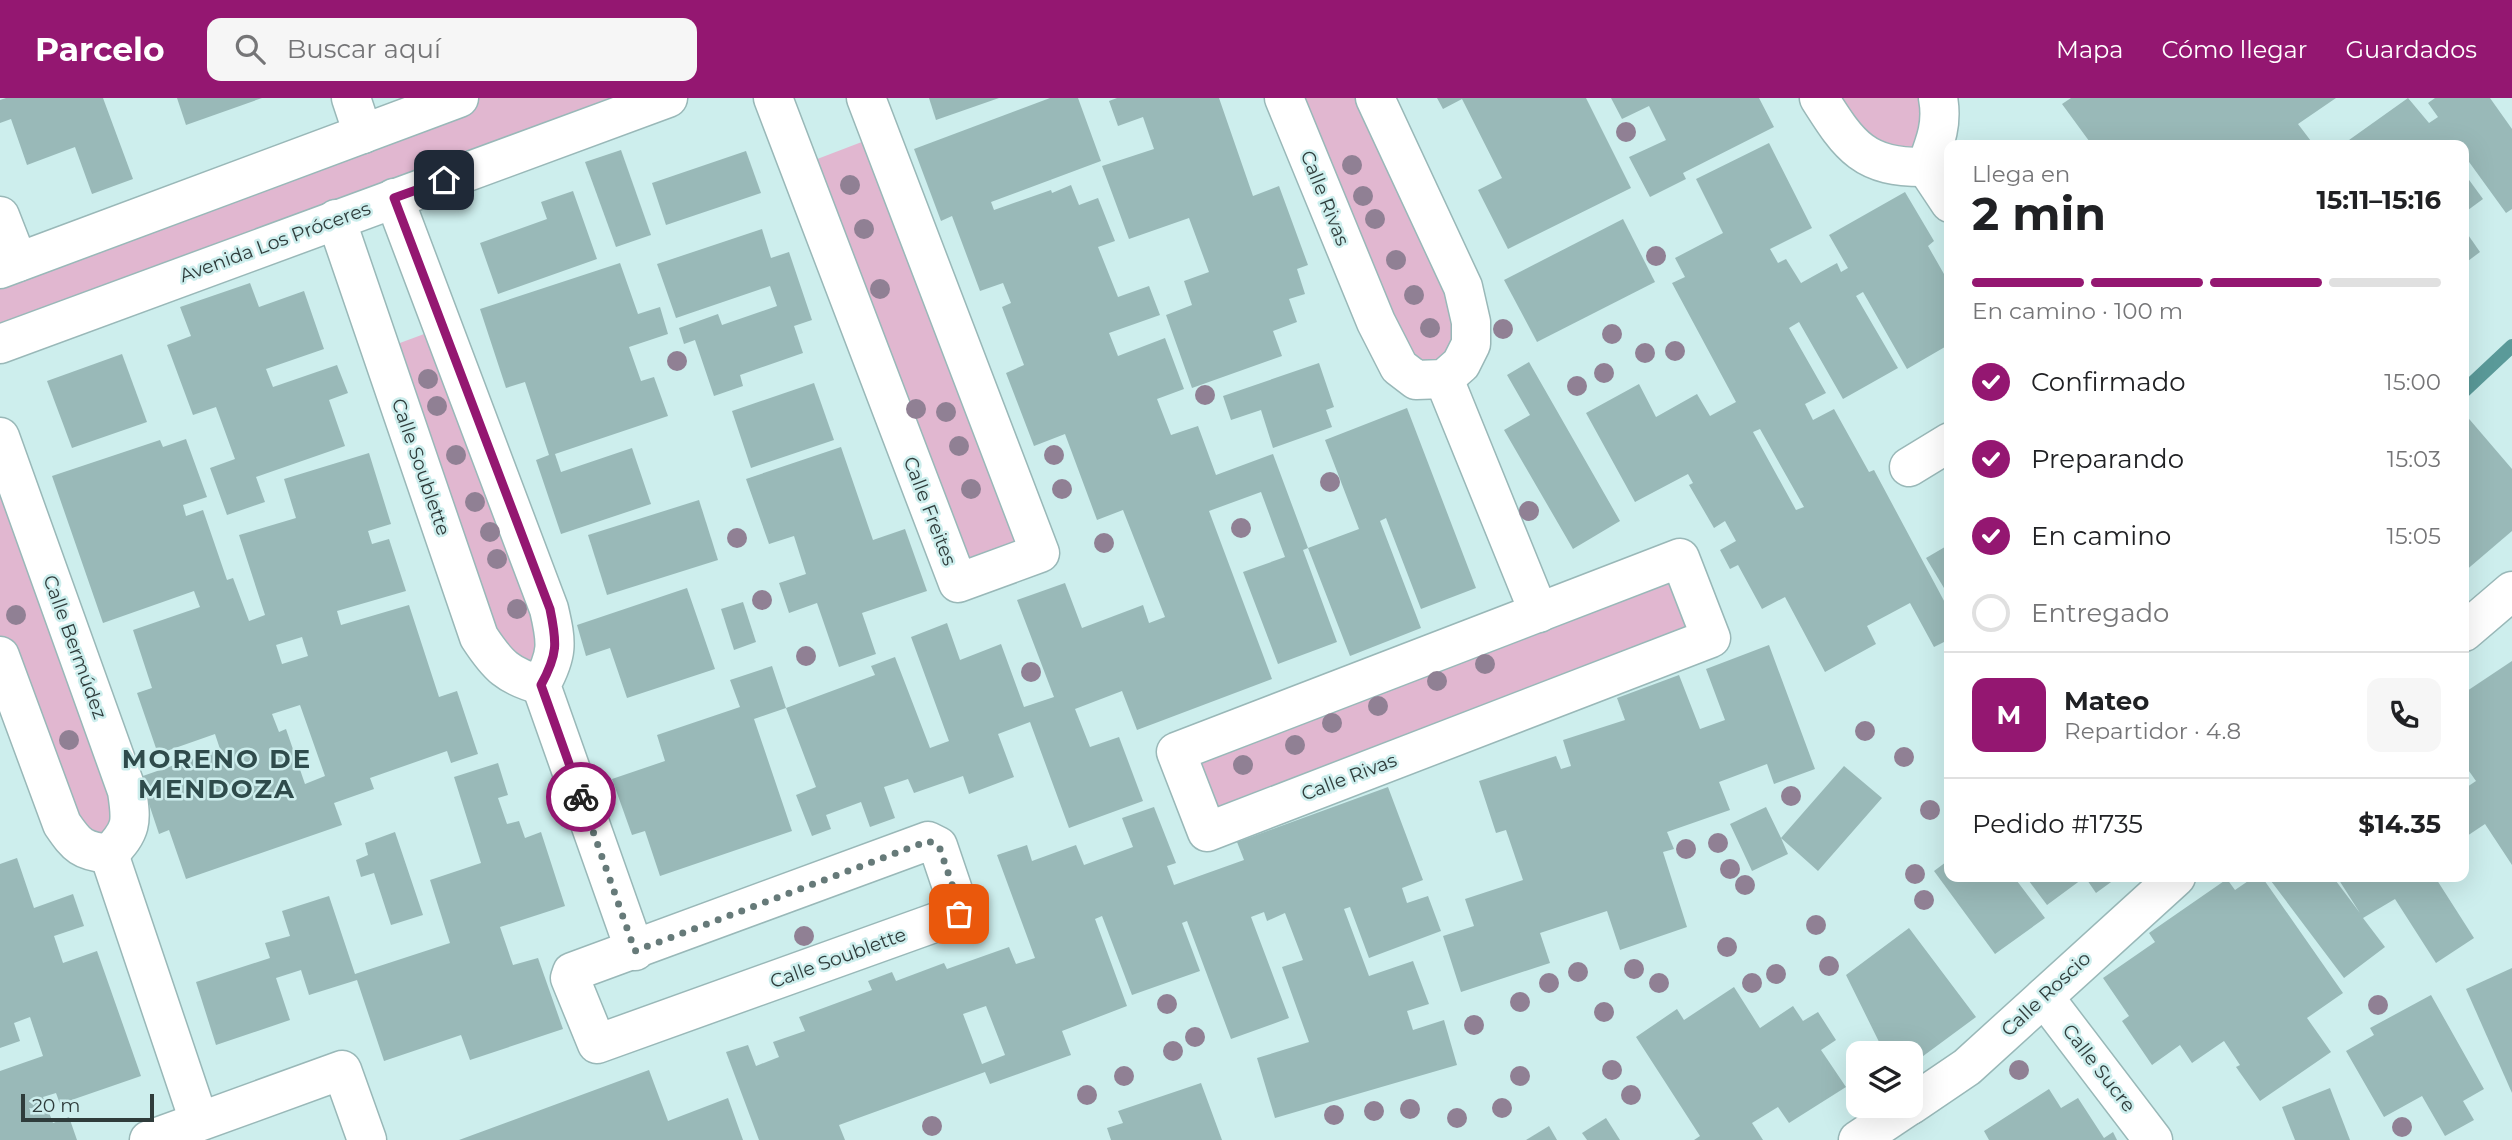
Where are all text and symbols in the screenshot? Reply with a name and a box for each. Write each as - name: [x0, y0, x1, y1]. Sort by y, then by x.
- search box: [207, 18, 697, 81]
- text: Parcelo: [35, 29, 165, 69]
- icon: search: [231, 30, 269, 68]
- text: Buscar aquí: [287, 33, 441, 65]
- text: Mapa: [2056, 35, 2123, 64]
- text: Cómo llegar: [2161, 35, 2307, 64]
- text: Guardados: [2345, 35, 2477, 64]
- street label: Calle Rivas: [1296, 147, 1354, 249]
- pin: [414, 150, 474, 210]
- text: Llega en: [1972, 160, 2070, 188]
- icon: home: [425, 161, 463, 199]
- text: 15:11–15:16: [2316, 184, 2441, 216]
- text: 2 min: [1972, 185, 2106, 242]
- street label: Avenida Los Próceres: [176, 197, 374, 287]
- text: En camino · 100 m: [1972, 297, 2183, 325]
- icon: check: [1972, 363, 2010, 401]
- text: Confirmado: [2031, 366, 2186, 398]
- text: 15:00: [2384, 368, 2441, 396]
- street label: Calle Soublette: [387, 395, 455, 539]
- icon: check: [1972, 440, 2010, 478]
- text: Preparando: [2031, 443, 2184, 475]
- text: 15:03: [2387, 445, 2441, 473]
- street label: Calle Freites: [899, 453, 961, 569]
- icon: check: [1972, 517, 2010, 555]
- text: En camino: [2031, 520, 2171, 552]
- text: 15:05: [2387, 522, 2441, 550]
- street label: Calle Bermúdez: [38, 572, 112, 722]
- text: Entregado: [2031, 597, 2169, 629]
- button: phone: [2367, 678, 2441, 752]
- text: Mateo: [2064, 685, 2149, 717]
- text: M: [1997, 699, 2021, 731]
- text: Repartidor · 4.8: [2064, 717, 2241, 745]
- district label: MORENO DE MENDOZA: [122, 743, 312, 805]
- street label: Calle Rivas: [1298, 748, 1400, 806]
- courier: [546, 762, 616, 832]
- icon: bike: [562, 778, 600, 816]
- text: Pedido #1735: [1972, 808, 2143, 840]
- text: $14.35: [2358, 808, 2441, 840]
- pin: [929, 884, 989, 944]
- icon: bag: [940, 895, 978, 933]
- street label: Calle Soublette: [767, 923, 909, 993]
- street label: Calle Roscio: [1997, 947, 2095, 1041]
- street label: Calle Sucre: [2058, 1019, 2140, 1117]
- map controls: [1846, 1041, 1923, 1118]
- button: layers: [1846, 1041, 1923, 1118]
- scale bar: [21, 1091, 154, 1123]
- text: 20 m: [32, 1094, 80, 1117]

